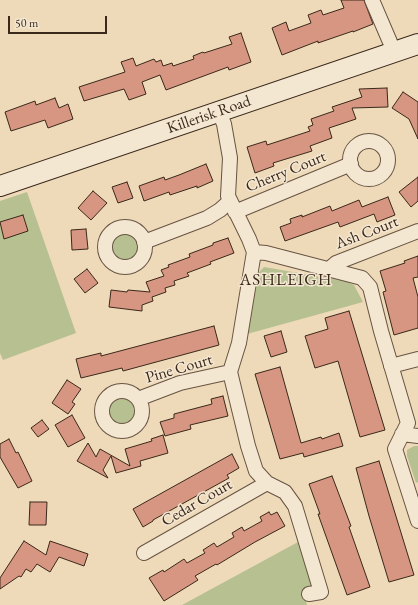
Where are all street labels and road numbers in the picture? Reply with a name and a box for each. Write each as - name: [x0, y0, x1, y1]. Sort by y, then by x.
- street label: Killerisk Road: [165, 92, 253, 138]
- street label: Cherry Court: [243, 147, 329, 197]
- street label: Ash Court: [333, 212, 401, 254]
- street label: Pine Court: [143, 350, 215, 388]
- street label: Cedar Court: [158, 475, 236, 531]

